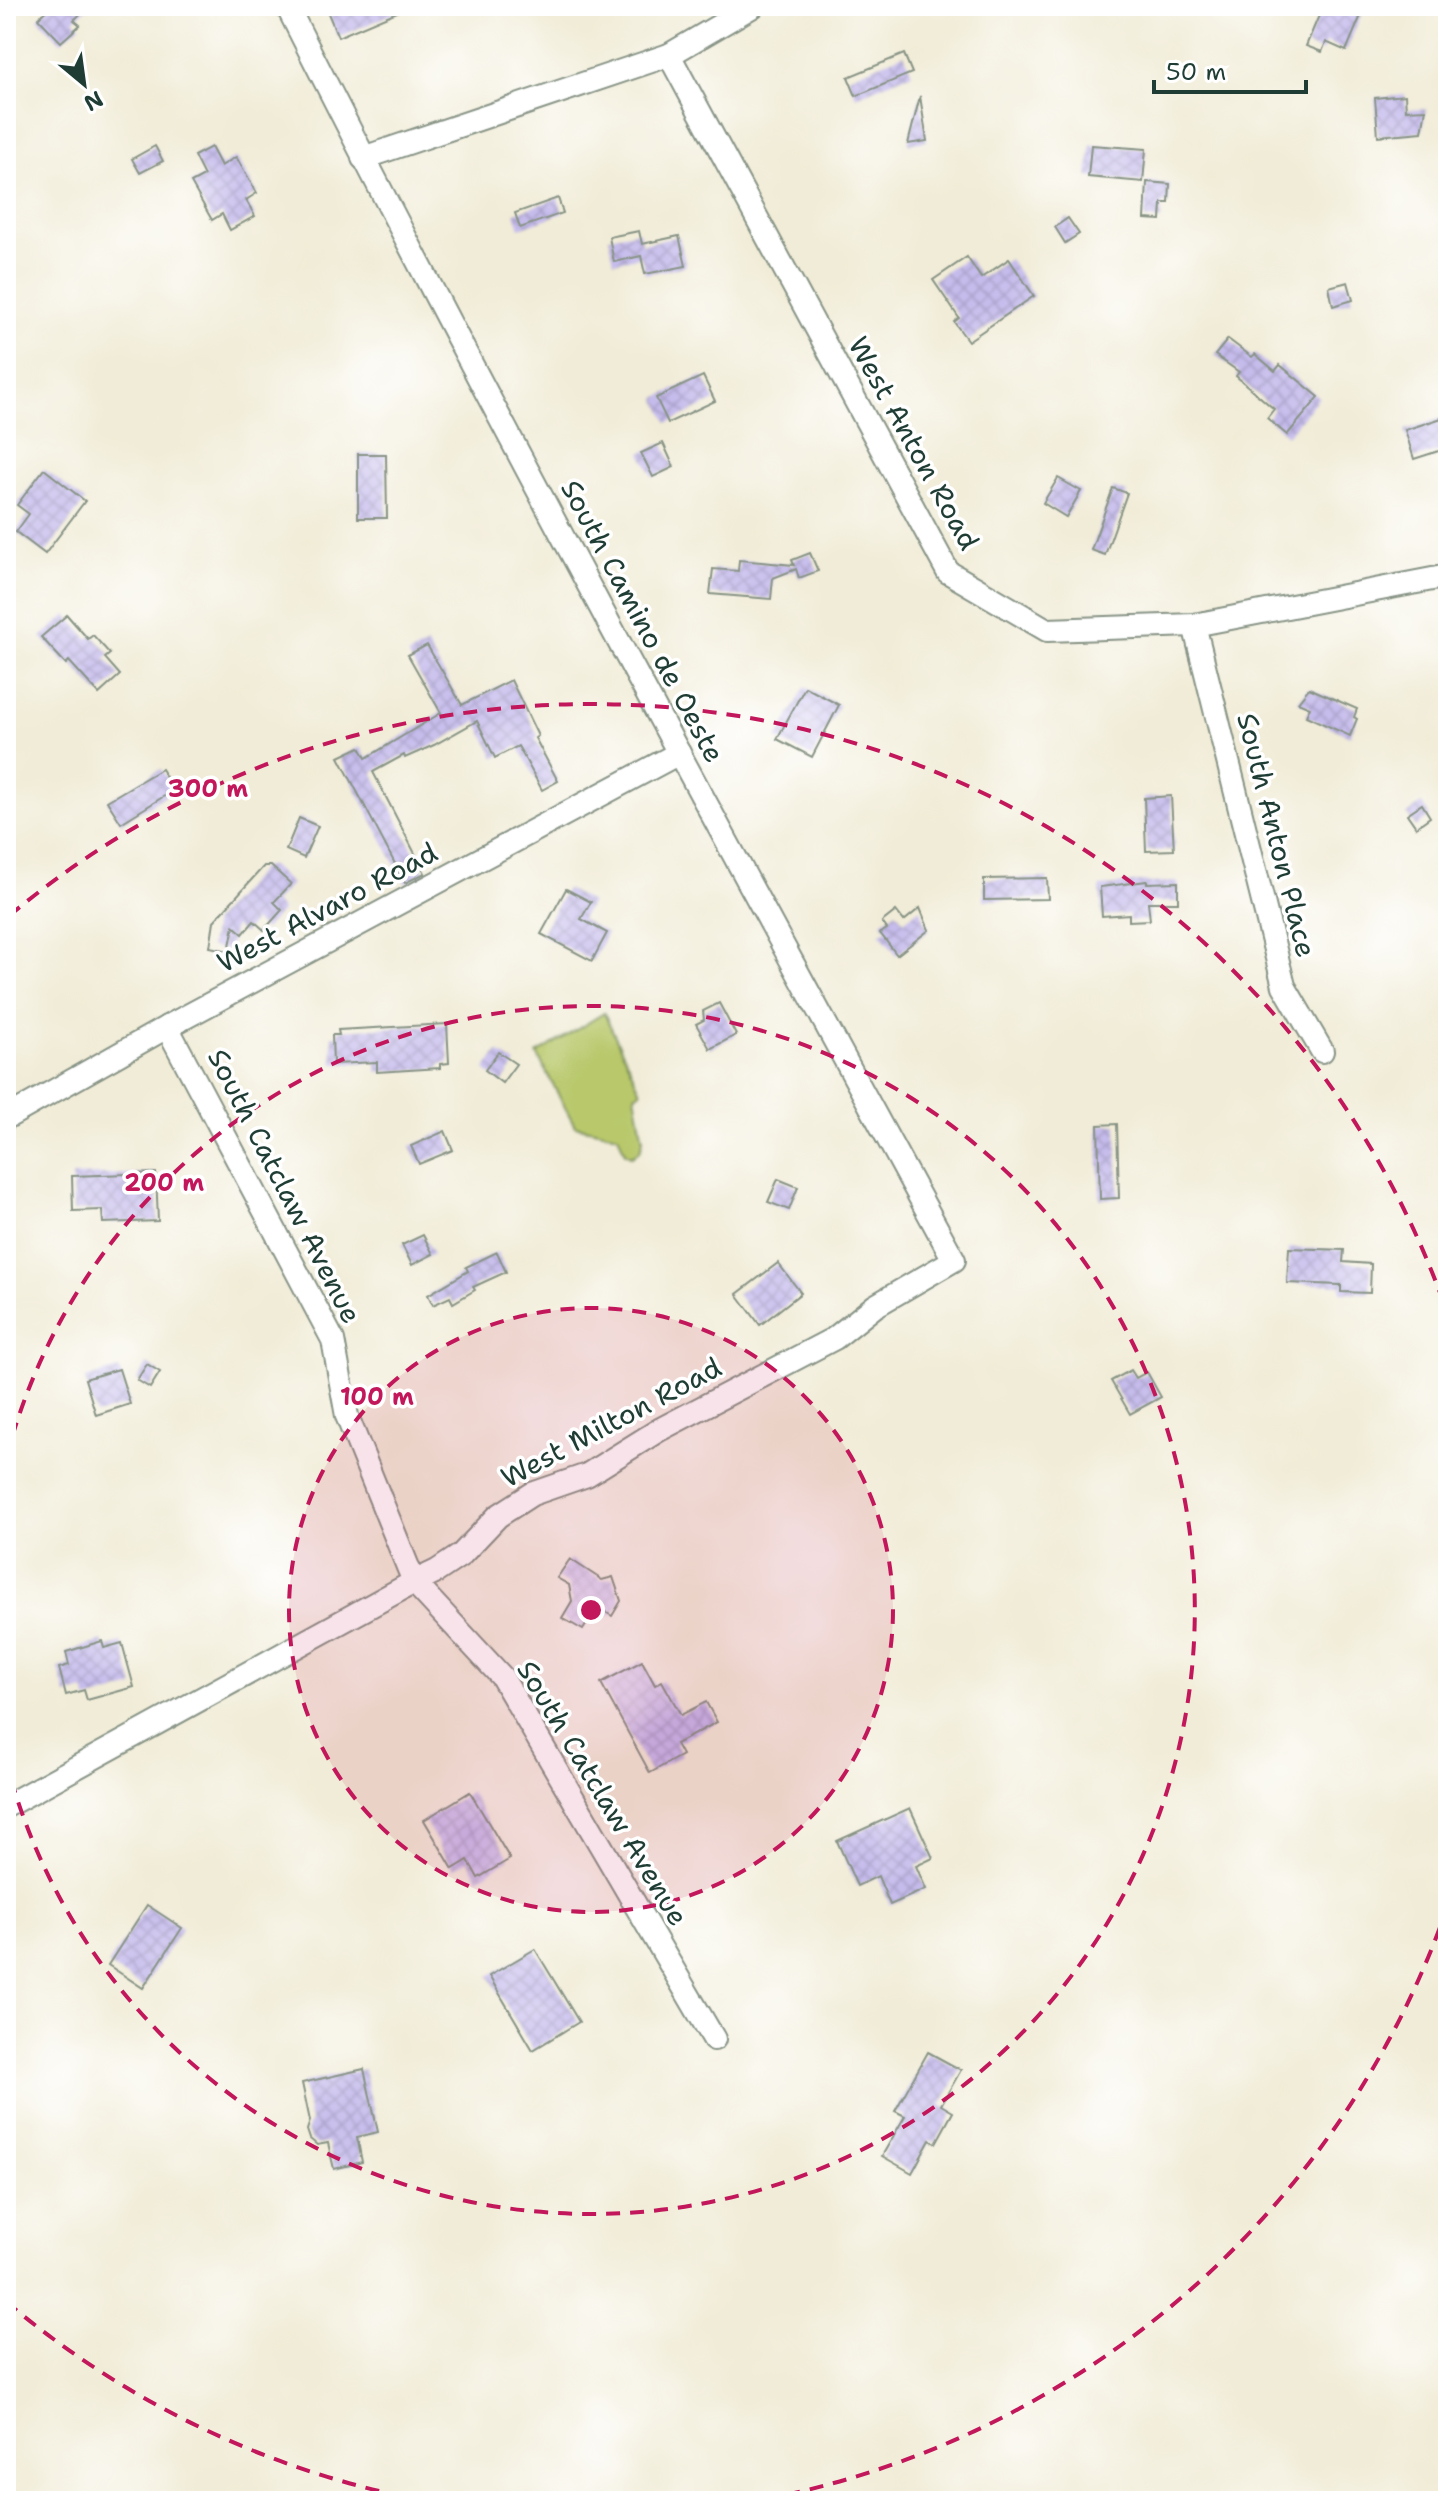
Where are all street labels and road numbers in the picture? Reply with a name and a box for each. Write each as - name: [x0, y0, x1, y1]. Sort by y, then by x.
- street label: West Anton Road: [840, 329, 988, 557]
- street label: South Camino de Oeste: [552, 473, 734, 769]
- street label: South Anton Place: [1228, 709, 1326, 961]
- street label: West Alvaro Road: [210, 833, 444, 981]
- street label: South Catclaw Avenue: [199, 1042, 371, 1330]
- street label: West Milton Road: [494, 1348, 728, 1496]
- street label: South Catclaw Avenue: [509, 1653, 697, 1933]

